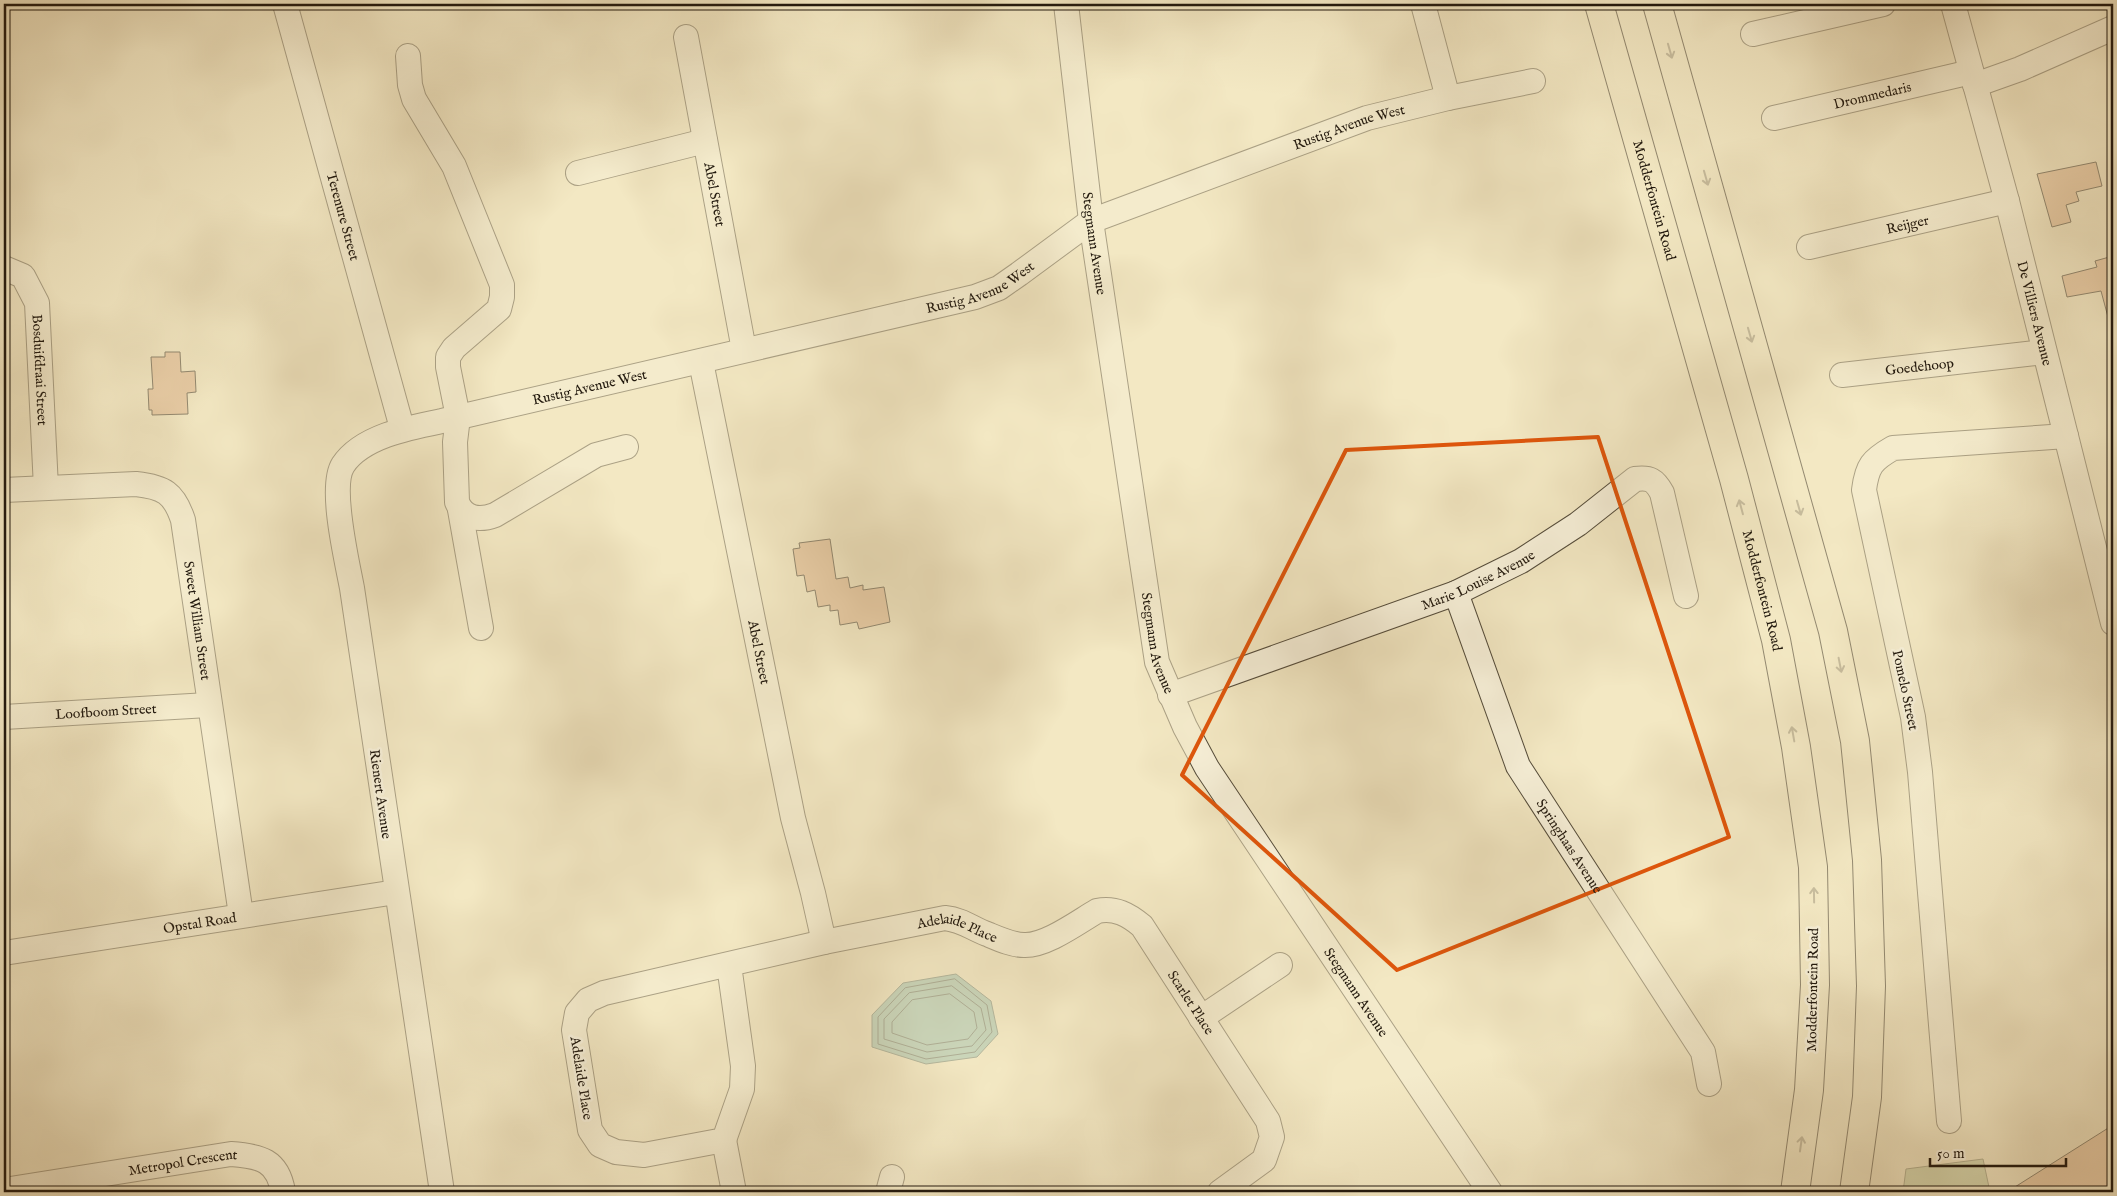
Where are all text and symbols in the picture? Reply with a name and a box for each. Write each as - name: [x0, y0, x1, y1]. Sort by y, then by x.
- one-way arrow: [1665, 42, 1675, 58]
- street label: Drommedaris: [1832, 78, 1913, 114]
- street label: Rustig Avenue West: [1291, 101, 1407, 155]
- street label: Modderfontein Road: [1628, 138, 1680, 263]
- street label: Abel Street: [699, 160, 729, 228]
- street label: Terenure Street: [322, 170, 363, 263]
- one-way arrow: [1701, 170, 1711, 186]
- street label: Stegmann Avenue: [1078, 191, 1110, 297]
- street label: Reijger: [1885, 211, 1931, 239]
- street label: Rustig Avenue West: [924, 258, 1038, 318]
- street label: De Villiers Avenue: [2012, 259, 2056, 368]
- street label: Bosduifdraai Street: [28, 314, 51, 426]
- one-way arrow: [1745, 326, 1755, 342]
- street label: Goedehoop: [1884, 354, 1955, 380]
- street label: Rustig Avenue West: [531, 366, 649, 410]
- one-way arrow: [1736, 500, 1745, 516]
- one-way arrow: [1794, 500, 1804, 516]
- street label: Modderfontein Road: [1738, 528, 1786, 653]
- street label: Marie Louise Avenue: [1419, 546, 1539, 615]
- street label: Sweet William Street: [179, 560, 214, 682]
- street label: Stegmann Avenue: [1137, 591, 1178, 697]
- street label: Abel Street: [743, 618, 774, 686]
- street label: Pomelo Street: [1888, 648, 1922, 732]
- one-way arrow: [1836, 657, 1845, 673]
- street label: Loofboom Street: [55, 700, 157, 724]
- one-way arrow: [1788, 726, 1798, 742]
- street label: Rienert Avenue: [365, 748, 395, 841]
- street label: Springhaas Avenue: [1532, 796, 1606, 898]
- one-way arrow: [1809, 887, 1819, 903]
- street label: Opstal Road: [162, 909, 238, 938]
- street label: Adelaide Place: [914, 910, 1000, 948]
- street label: Modderfontein Road: [1803, 927, 1823, 1052]
- street label: Stegmann Avenue: [1319, 944, 1392, 1041]
- street label: Scarlet Place: [1163, 967, 1218, 1039]
- street label: Adelaide Place: [565, 1034, 597, 1122]
- one-way arrow: [1796, 1136, 1806, 1152]
- scale bar: [1930, 1136, 2066, 1168]
- text: 50 m: [1937, 1144, 1965, 1163]
- street label: Metropol Crescent: [127, 1146, 238, 1180]

